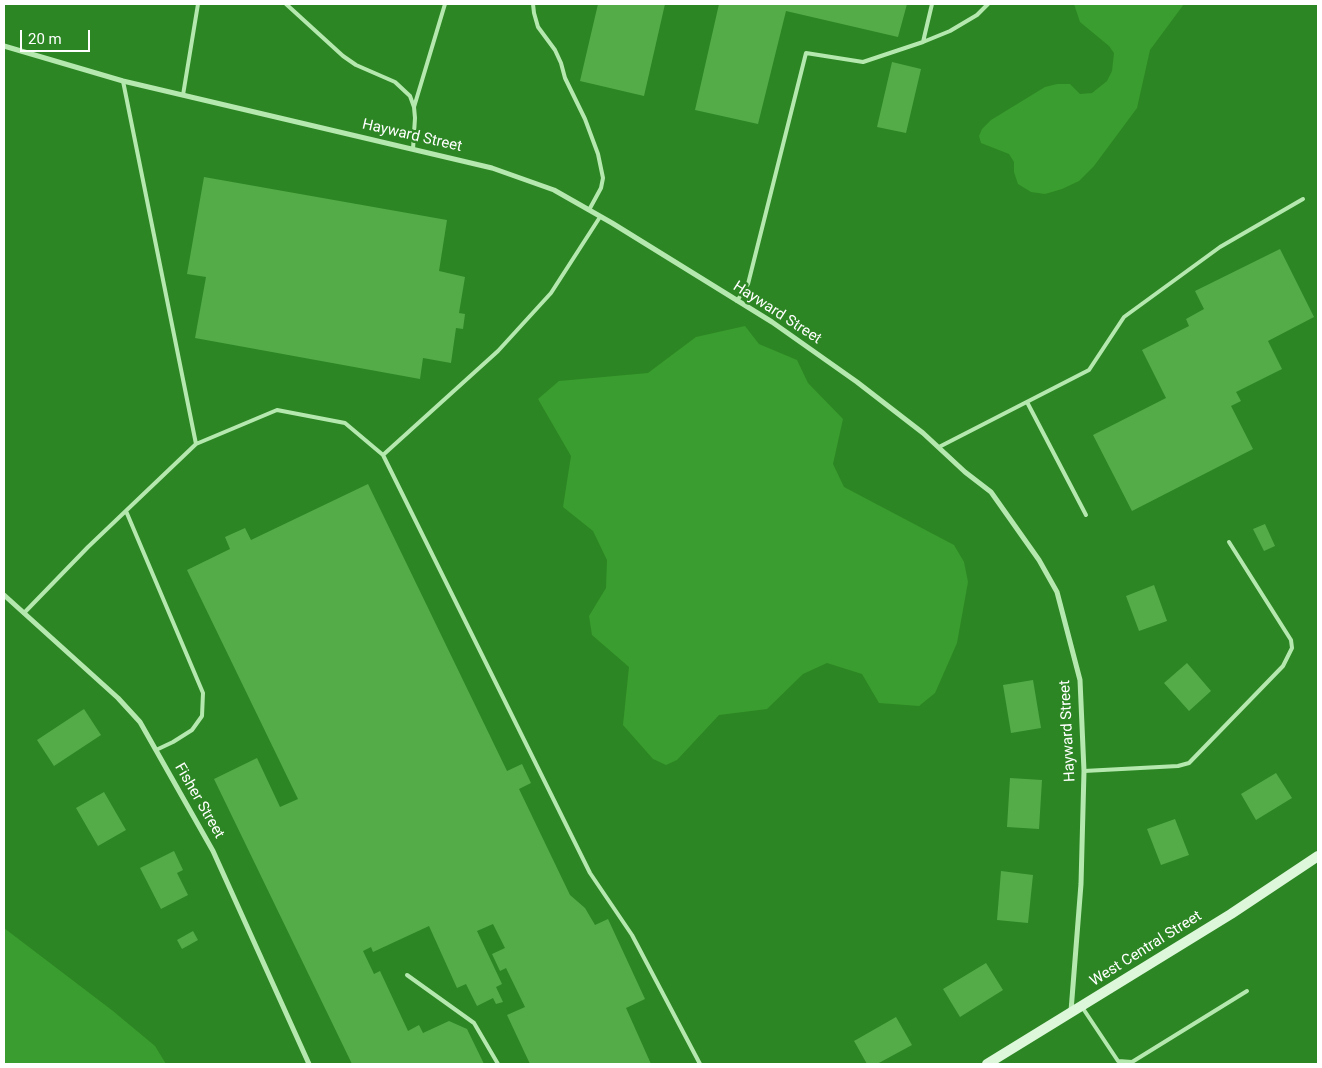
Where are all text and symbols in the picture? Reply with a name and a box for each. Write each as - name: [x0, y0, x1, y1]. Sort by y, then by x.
- scale bar: [22, 20, 92, 52]
- text: 20 m: [28, 30, 62, 48]
- street label: Hayward Street: [360, 116, 464, 156]
- street label: Hayward Street: [729, 278, 825, 348]
- street label: Hayward Street: [1056, 680, 1080, 782]
- street label: Fisher Street: [170, 760, 228, 842]
- street label: West Central Street: [1087, 907, 1205, 991]

